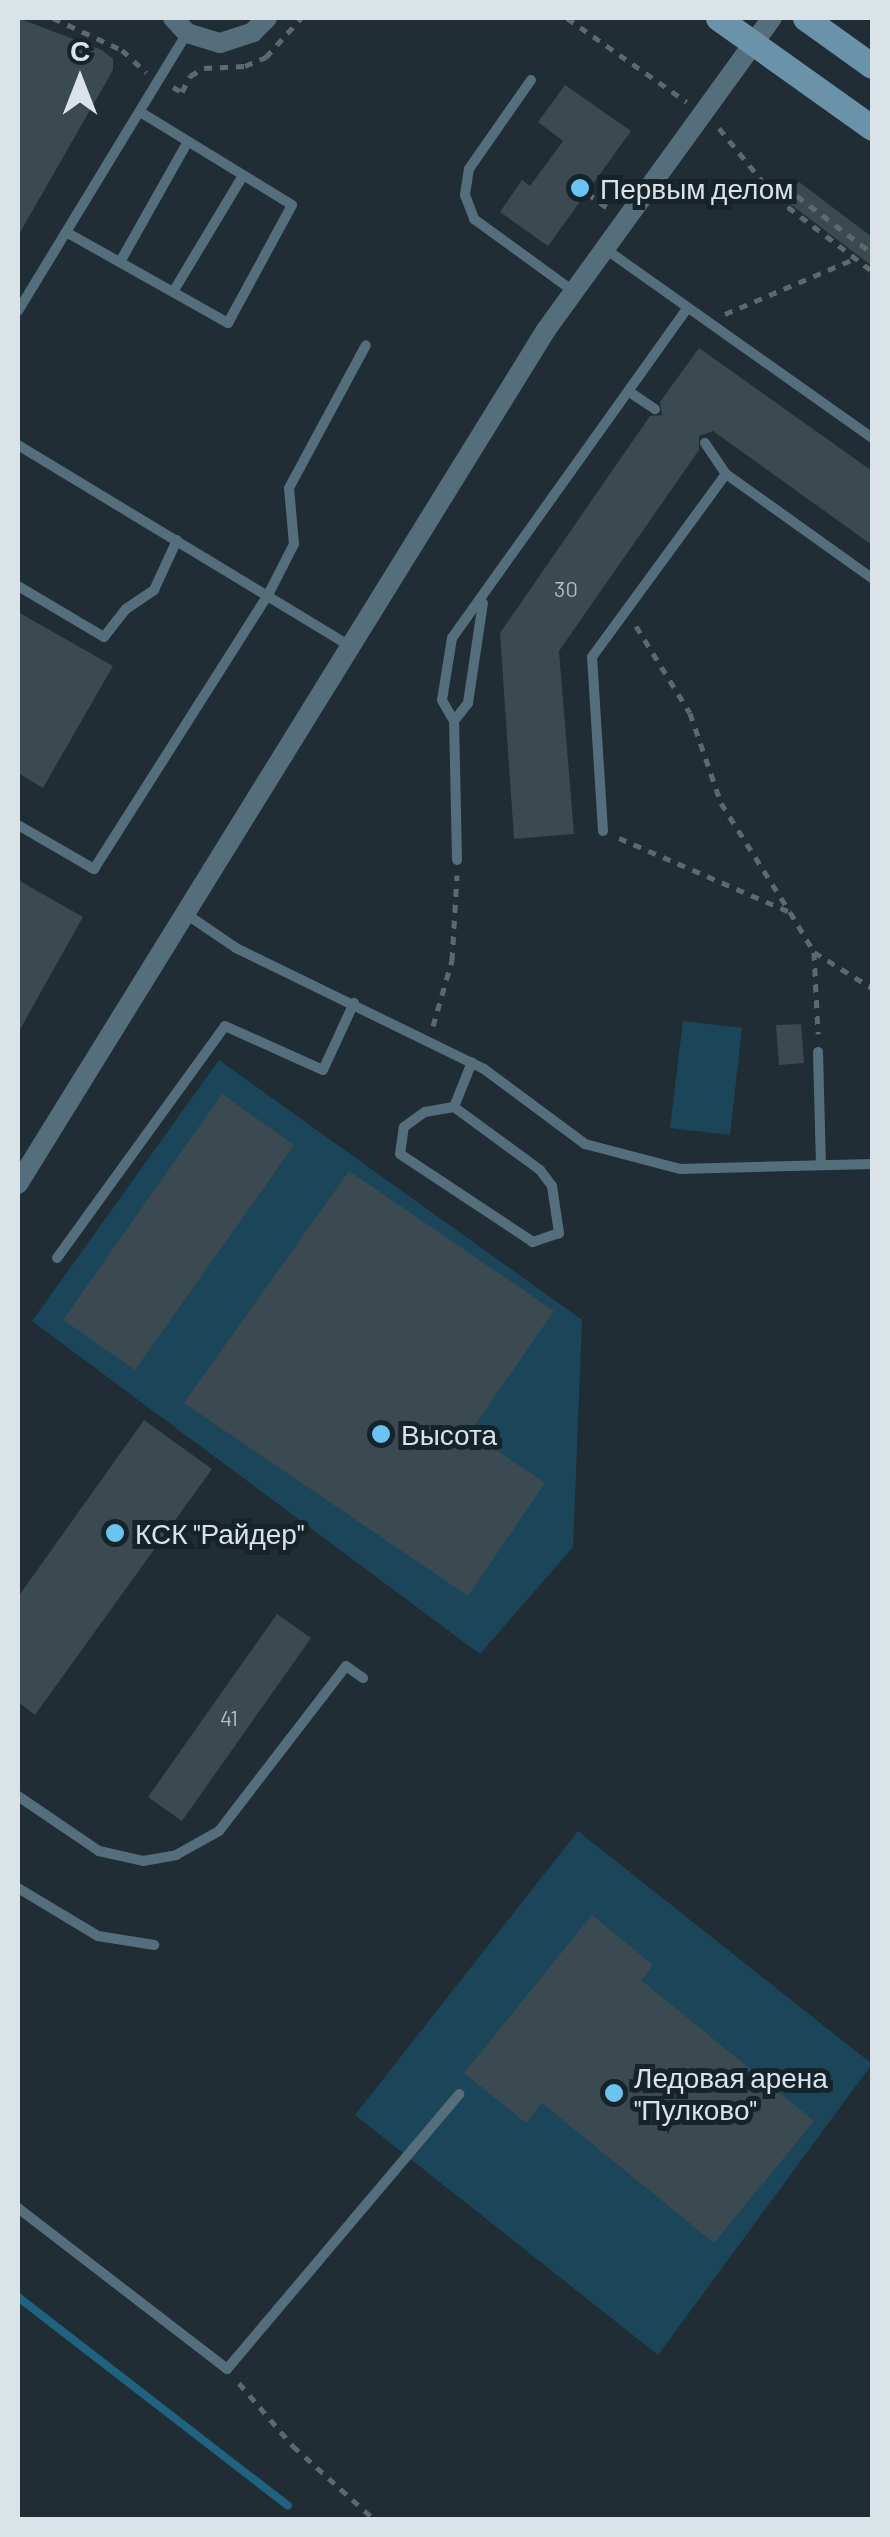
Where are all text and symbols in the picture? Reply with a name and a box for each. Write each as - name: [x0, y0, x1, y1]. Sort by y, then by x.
- north arrow: [30, 30, 130, 130]
- text: С: [70, 33, 90, 67]
- place label: Первым делом: [600, 171, 794, 205]
- marker: Первым делом: [569, 177, 591, 199]
- house number: 30: [554, 576, 578, 602]
- place label: Высота: [401, 1417, 497, 1451]
- marker: Высота: [370, 1423, 392, 1445]
- place label: КСК "Райдер": [135, 1516, 304, 1550]
- marker: КСК "Райдер": [104, 1522, 126, 1544]
- house number: 41: [220, 1705, 238, 1731]
- place label: Ледовая арена "Пулково": [634, 2060, 828, 2126]
- marker: Ледовая арена "Пулково": [603, 2082, 625, 2104]

